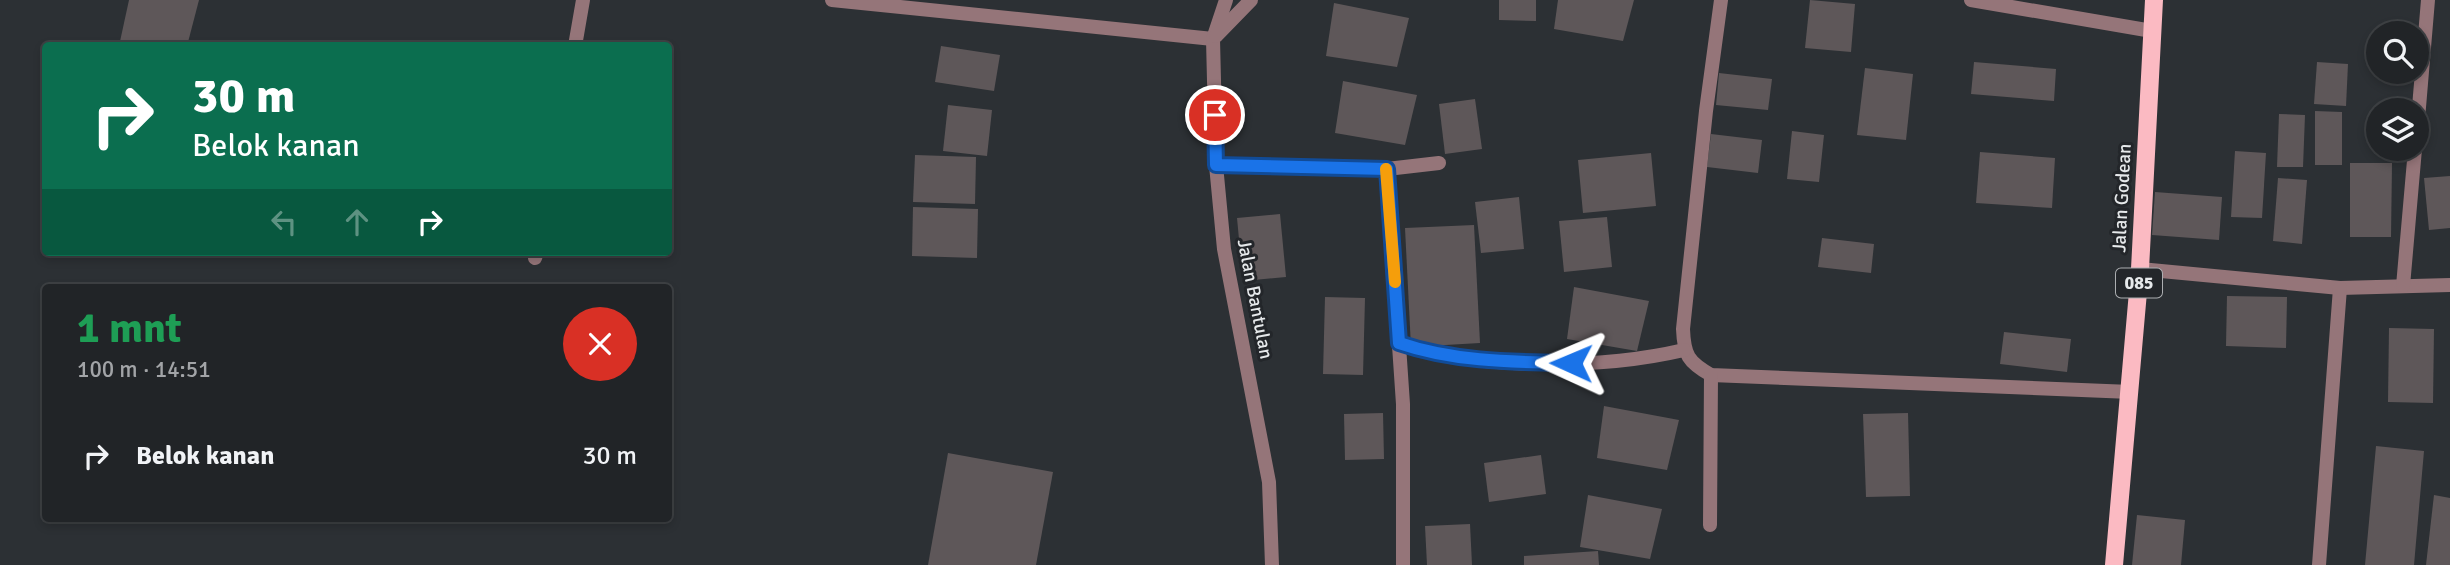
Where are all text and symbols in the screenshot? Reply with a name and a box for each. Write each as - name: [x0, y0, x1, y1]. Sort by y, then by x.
- map controls: [2366, 21, 2429, 161]
- button: search: [2366, 21, 2429, 84]
- text: 30 m: [192, 66, 295, 126]
- icon: right: [77, 70, 168, 161]
- pin: [1185, 85, 1245, 145]
- icon: arrive: [1196, 96, 1234, 134]
- button: layers: [2366, 98, 2429, 161]
- text: Belok kanan: [192, 126, 360, 165]
- street label: Jalan Godean: [2107, 143, 2137, 253]
- icon: left: [265, 203, 303, 241]
- icon: ahead: [338, 203, 376, 241]
- icon: right: [411, 203, 449, 241]
- street label: Jalan Bantulan: [1232, 237, 1278, 361]
- road number: 085: [2116, 268, 2162, 298]
- text: 1 mnt: [77, 303, 182, 354]
- button: close: [563, 307, 637, 381]
- position arrow: [1534, 326, 1608, 400]
- text: 100 m · 14:51: [77, 355, 211, 384]
- icon: right: [77, 437, 115, 475]
- text: Belok kanan: [136, 440, 274, 472]
- text: 30 m: [582, 440, 637, 472]

